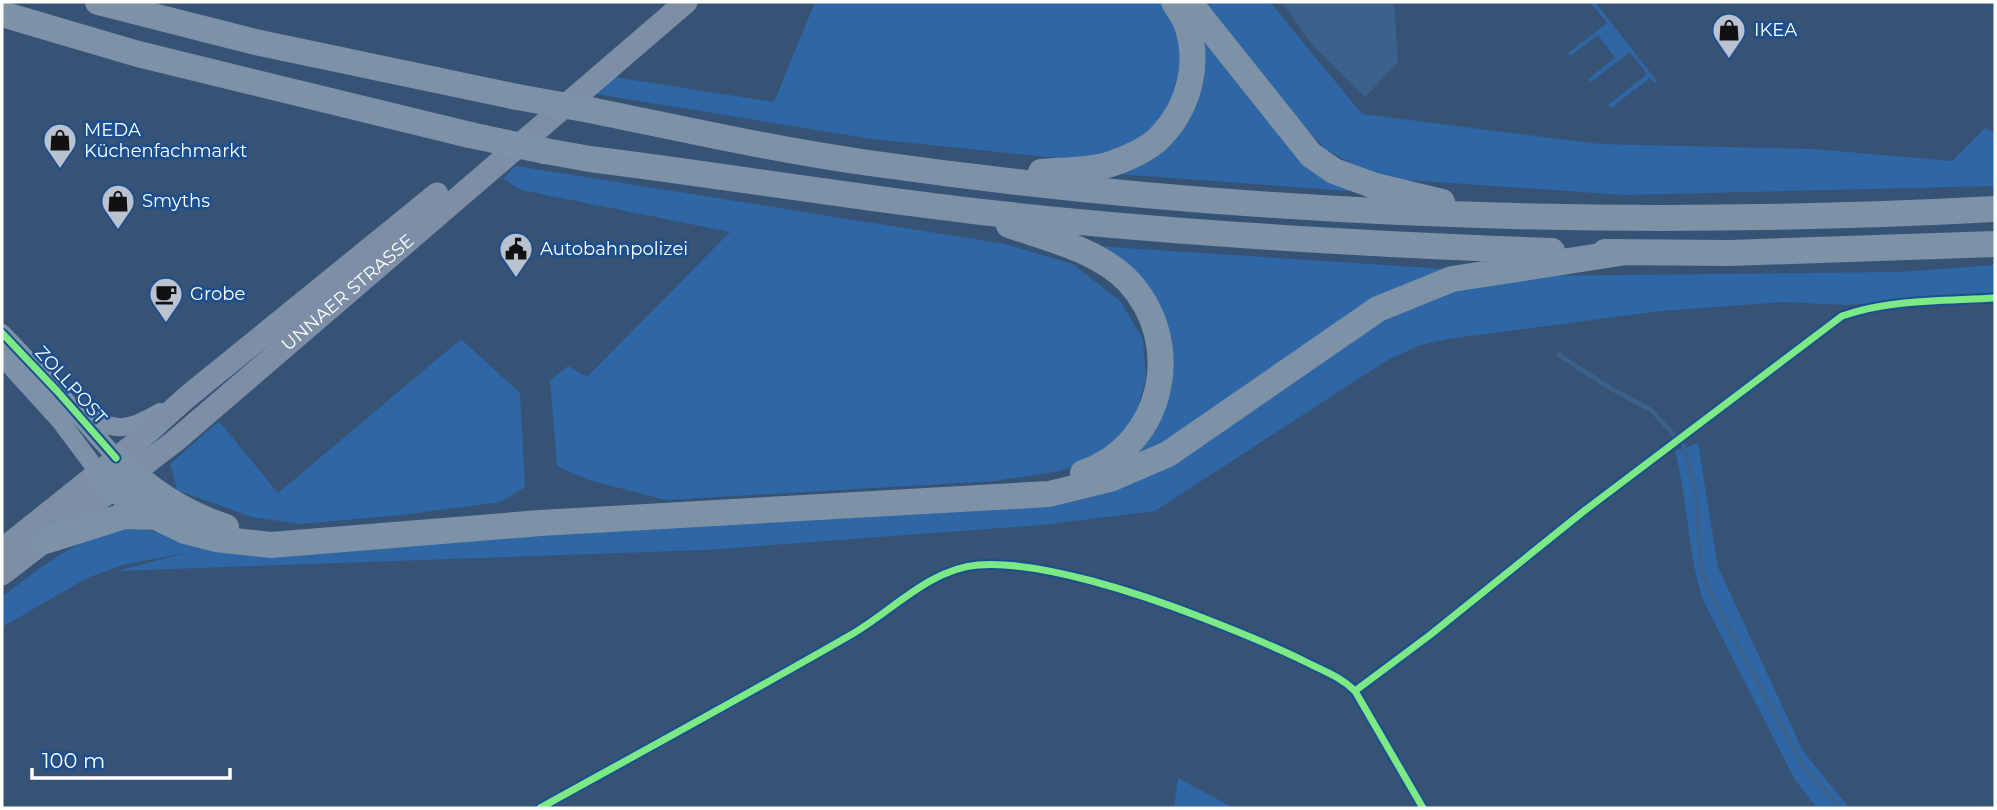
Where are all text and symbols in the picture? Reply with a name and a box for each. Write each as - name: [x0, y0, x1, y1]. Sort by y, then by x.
- shop icon: IKEA: [1710, 11, 1748, 60]
- place label: IKEA: [1754, 19, 1797, 41]
- place label: MEDA Küchenfachmarkt: [84, 119, 247, 162]
- shop icon: MEDA Küchenfachmarkt: [41, 121, 79, 170]
- shop icon: Smyths: [99, 182, 137, 231]
- place label: Smyths: [142, 190, 210, 212]
- street label: UNNAER STRASSE: [277, 230, 419, 356]
- public building icon: Autobahnpolizei: [497, 230, 535, 279]
- place label: Autobahnpolizei: [540, 238, 688, 260]
- cafe icon: Grobe: [147, 275, 185, 324]
- place label: Grobe: [190, 283, 245, 305]
- street label: ZOLLPOST: [30, 342, 112, 429]
- scale bar: [32, 736, 229, 780]
- text: 100 m: [42, 748, 105, 773]

